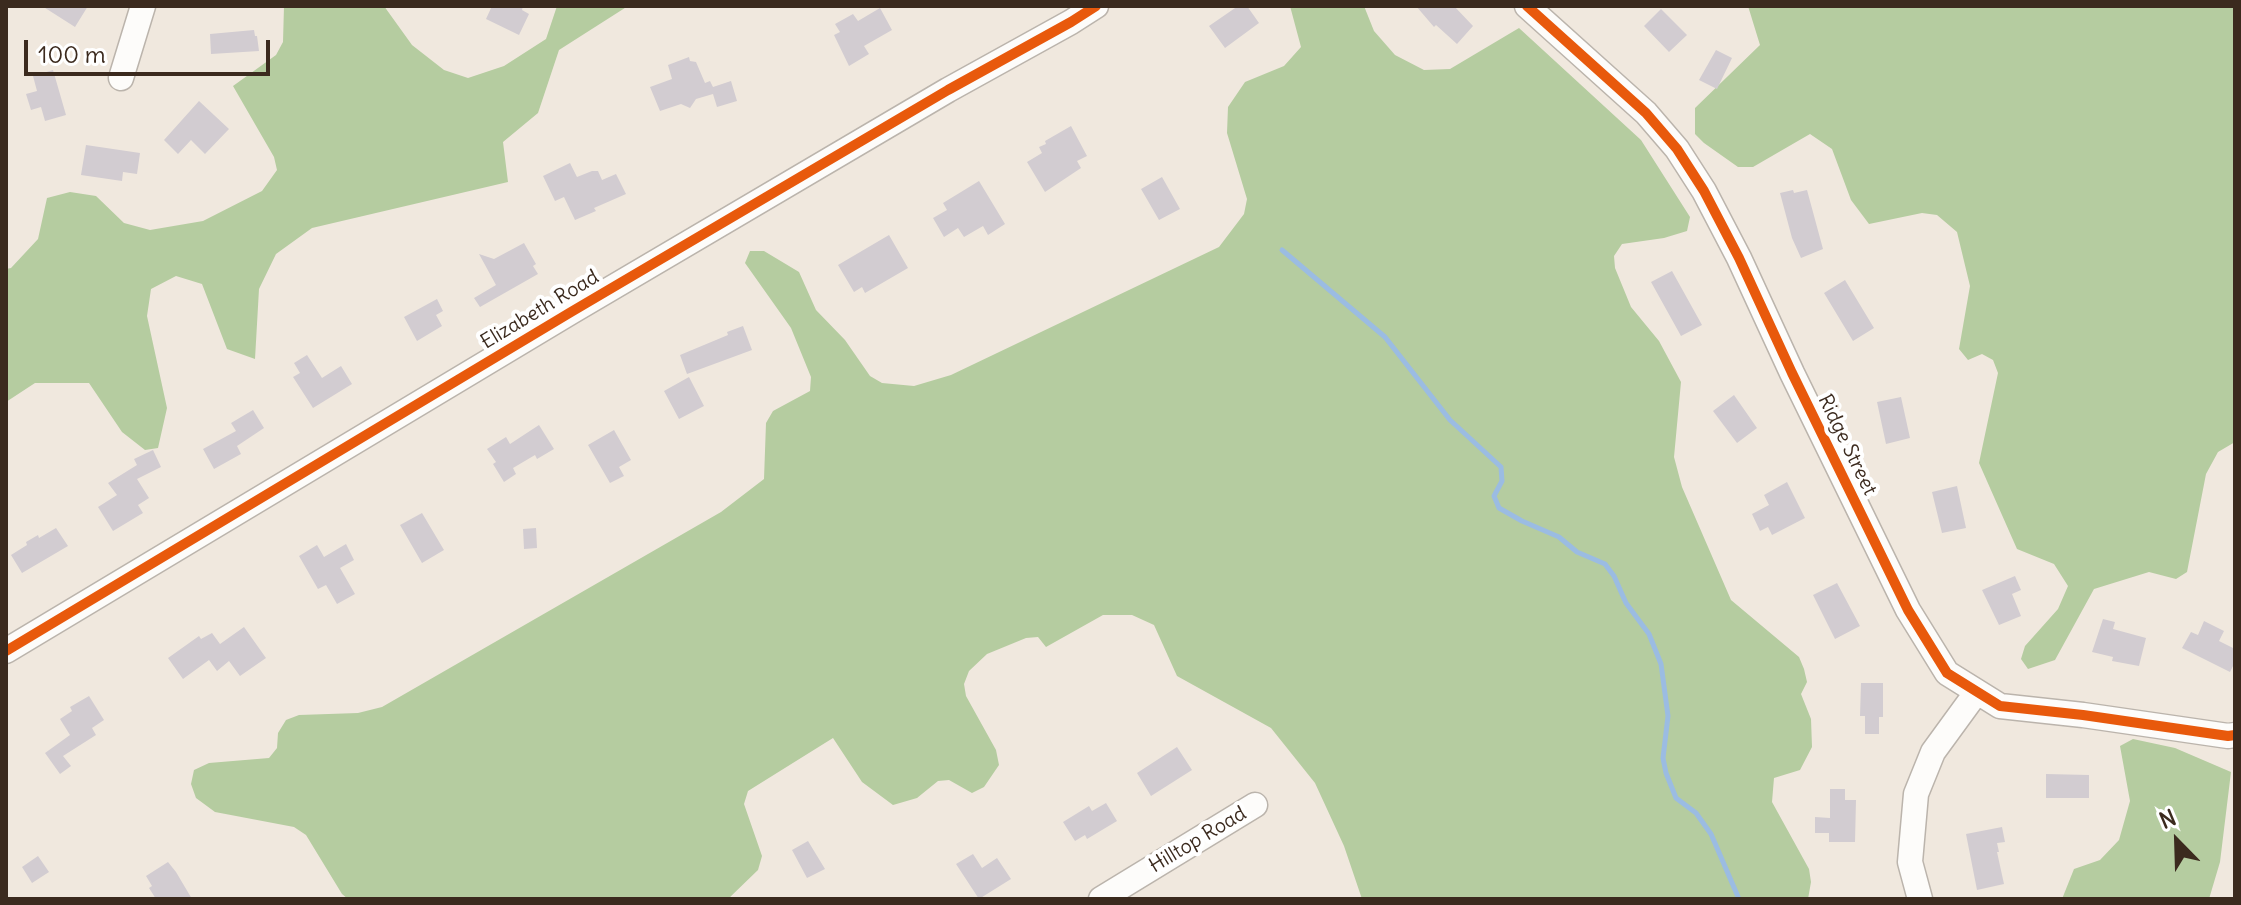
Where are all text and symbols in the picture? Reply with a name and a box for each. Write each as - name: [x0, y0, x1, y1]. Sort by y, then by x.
- scale bar: [28, 24, 274, 74]
- text: 100 m: [38, 39, 106, 69]
- street label: Elizabeth Road: [477, 265, 603, 355]
- street label: Ridge Street: [1812, 391, 1882, 499]
- north arrow: [2137, 801, 2217, 881]
- street label: Hilltop Road: [1145, 802, 1251, 878]
- text: N: [2155, 803, 2180, 835]

